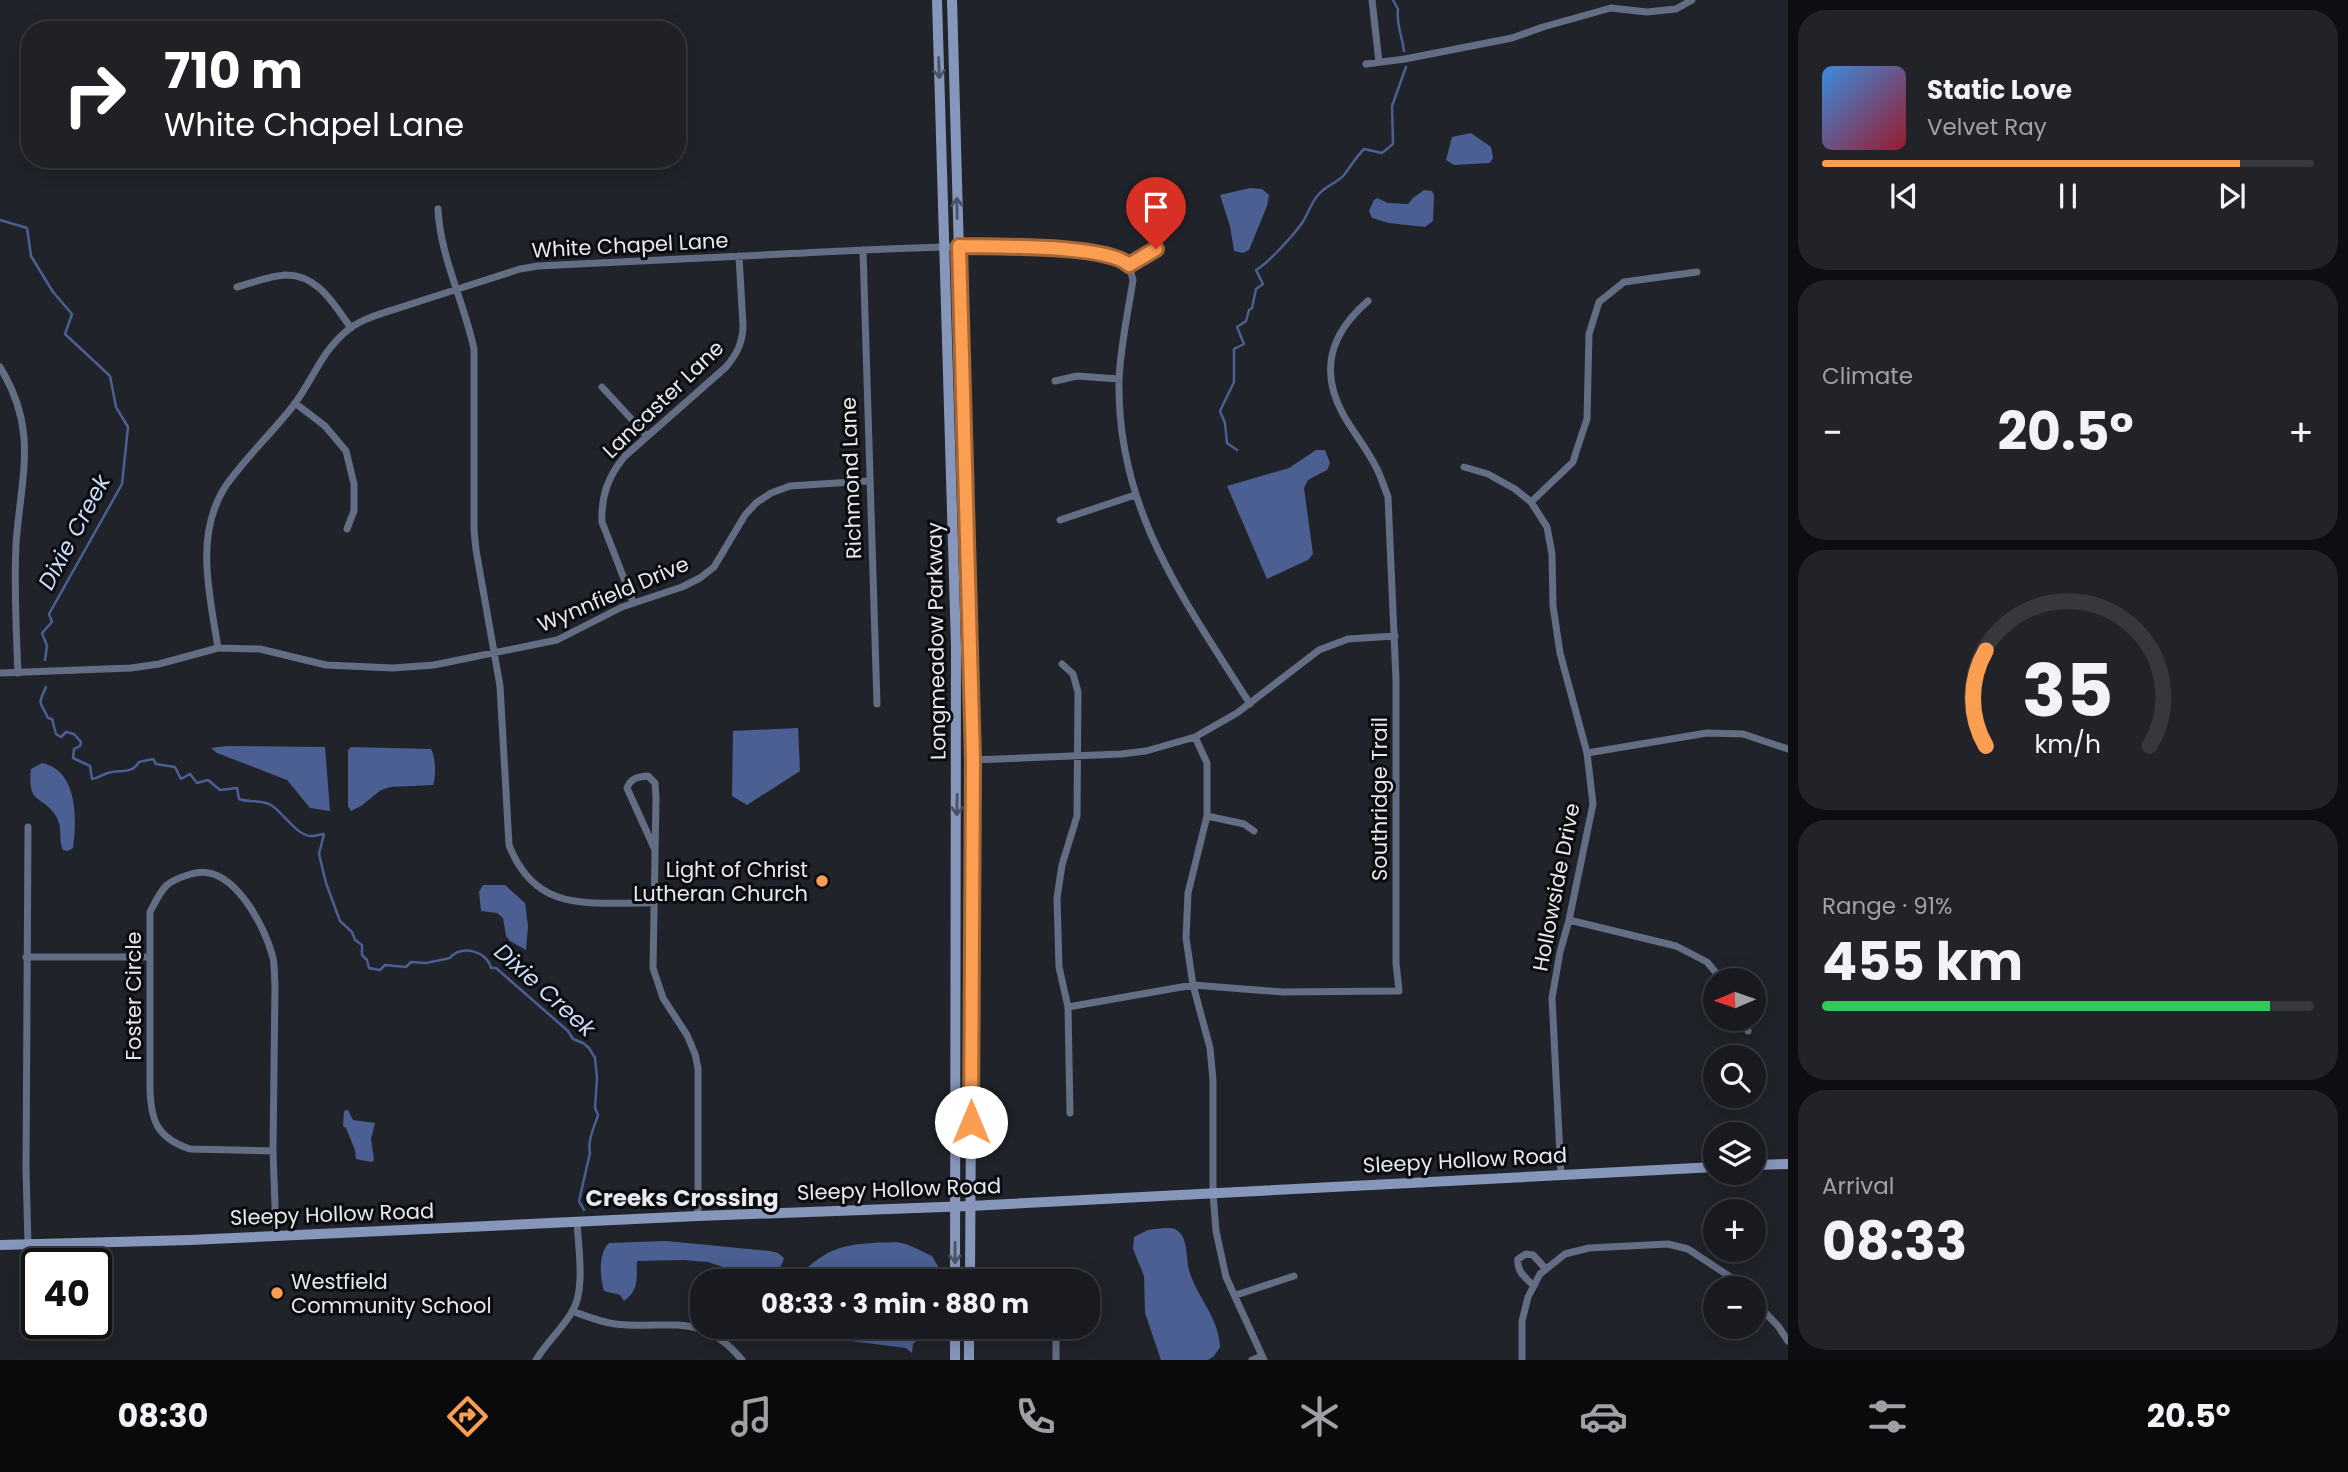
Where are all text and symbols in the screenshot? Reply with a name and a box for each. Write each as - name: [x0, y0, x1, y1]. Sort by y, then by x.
- text: 710 m: [164, 37, 303, 105]
- icon: right: [49, 49, 140, 140]
- one-way arrow: [933, 56, 946, 79]
- text: Static Love: [1927, 72, 2072, 108]
- text: White Chapel Lane: [164, 102, 464, 147]
- text: Velvet Ray: [1927, 111, 2047, 143]
- pin: [1126, 177, 1186, 249]
- icon: previous: [1885, 177, 1923, 215]
- icon: pause: [2049, 177, 2087, 215]
- icon: next: [2213, 177, 2251, 215]
- icon: arrive: [1137, 188, 1175, 226]
- one-way arrow: [951, 197, 964, 220]
- street label: White Chapel Lane: [531, 225, 729, 265]
- street label: Lancaster Lane: [596, 334, 730, 464]
- text: Climate: [1822, 360, 1913, 392]
- text: 20.5°: [1997, 395, 2134, 468]
- street label: Richmond Lane: [834, 396, 868, 560]
- text: −: [1822, 406, 1843, 459]
- text: +: [2288, 406, 2314, 459]
- water label: Dixie Creek: [30, 468, 118, 595]
- street label: Longmeadow Parkway: [919, 522, 953, 760]
- street label: Wynnfield Drive: [533, 549, 693, 639]
- text: 35: [2022, 640, 2114, 741]
- street label: Southridge Trail: [1365, 717, 1394, 881]
- text: km/h: [2035, 727, 2101, 762]
- one-way arrow: [950, 794, 964, 817]
- street label: Hollowside Drive: [1525, 801, 1587, 973]
- place label: Light of Christ Lutheran Church: [633, 855, 808, 908]
- marker: Light of Christ Lutheran Church: [814, 873, 830, 889]
- text: Range · 91%: [1822, 890, 1953, 922]
- text: 455 km: [1822, 925, 2023, 998]
- street label: Foster Circle: [119, 931, 148, 1061]
- water label: Dixie Creek: [487, 936, 604, 1045]
- north arrow: [1703, 968, 1766, 1031]
- map controls: [1703, 968, 1766, 1339]
- button: search: [1703, 1045, 1766, 1108]
- position arrow: [934, 1085, 1008, 1159]
- button: layers: [1703, 1122, 1766, 1185]
- street label: Sleepy Hollow Road: [1362, 1140, 1568, 1180]
- text: Arrival: [1822, 1170, 1894, 1202]
- street label: Sleepy Hollow Road: [796, 1171, 1002, 1207]
- district label: Creeks Crossing: [585, 1182, 779, 1214]
- street label: Sleepy Hollow Road: [229, 1196, 435, 1232]
- button: +: [1703, 1199, 1766, 1262]
- text: 08:33: [1822, 1205, 1967, 1278]
- one-way arrow: [948, 1242, 962, 1265]
- speed limit sign: 40: [21, 1248, 112, 1339]
- place label: Westfield Community School: [291, 1267, 492, 1320]
- button: −: [1703, 1276, 1766, 1339]
- marker: Westfield Community School: [269, 1285, 285, 1301]
- text: 08:33 · 3 min · 880 m: [761, 1286, 1029, 1322]
- icon: directions: [443, 1392, 492, 1441]
- icon: music: [727, 1392, 776, 1441]
- icon: phone: [1011, 1392, 1060, 1441]
- icon: climate: [1295, 1392, 1344, 1441]
- icon: car: [1579, 1392, 1628, 1441]
- icon: filters: [1863, 1392, 1912, 1441]
- text: 08:30: [117, 1393, 208, 1438]
- text: 20.5°: [2147, 1393, 2231, 1438]

